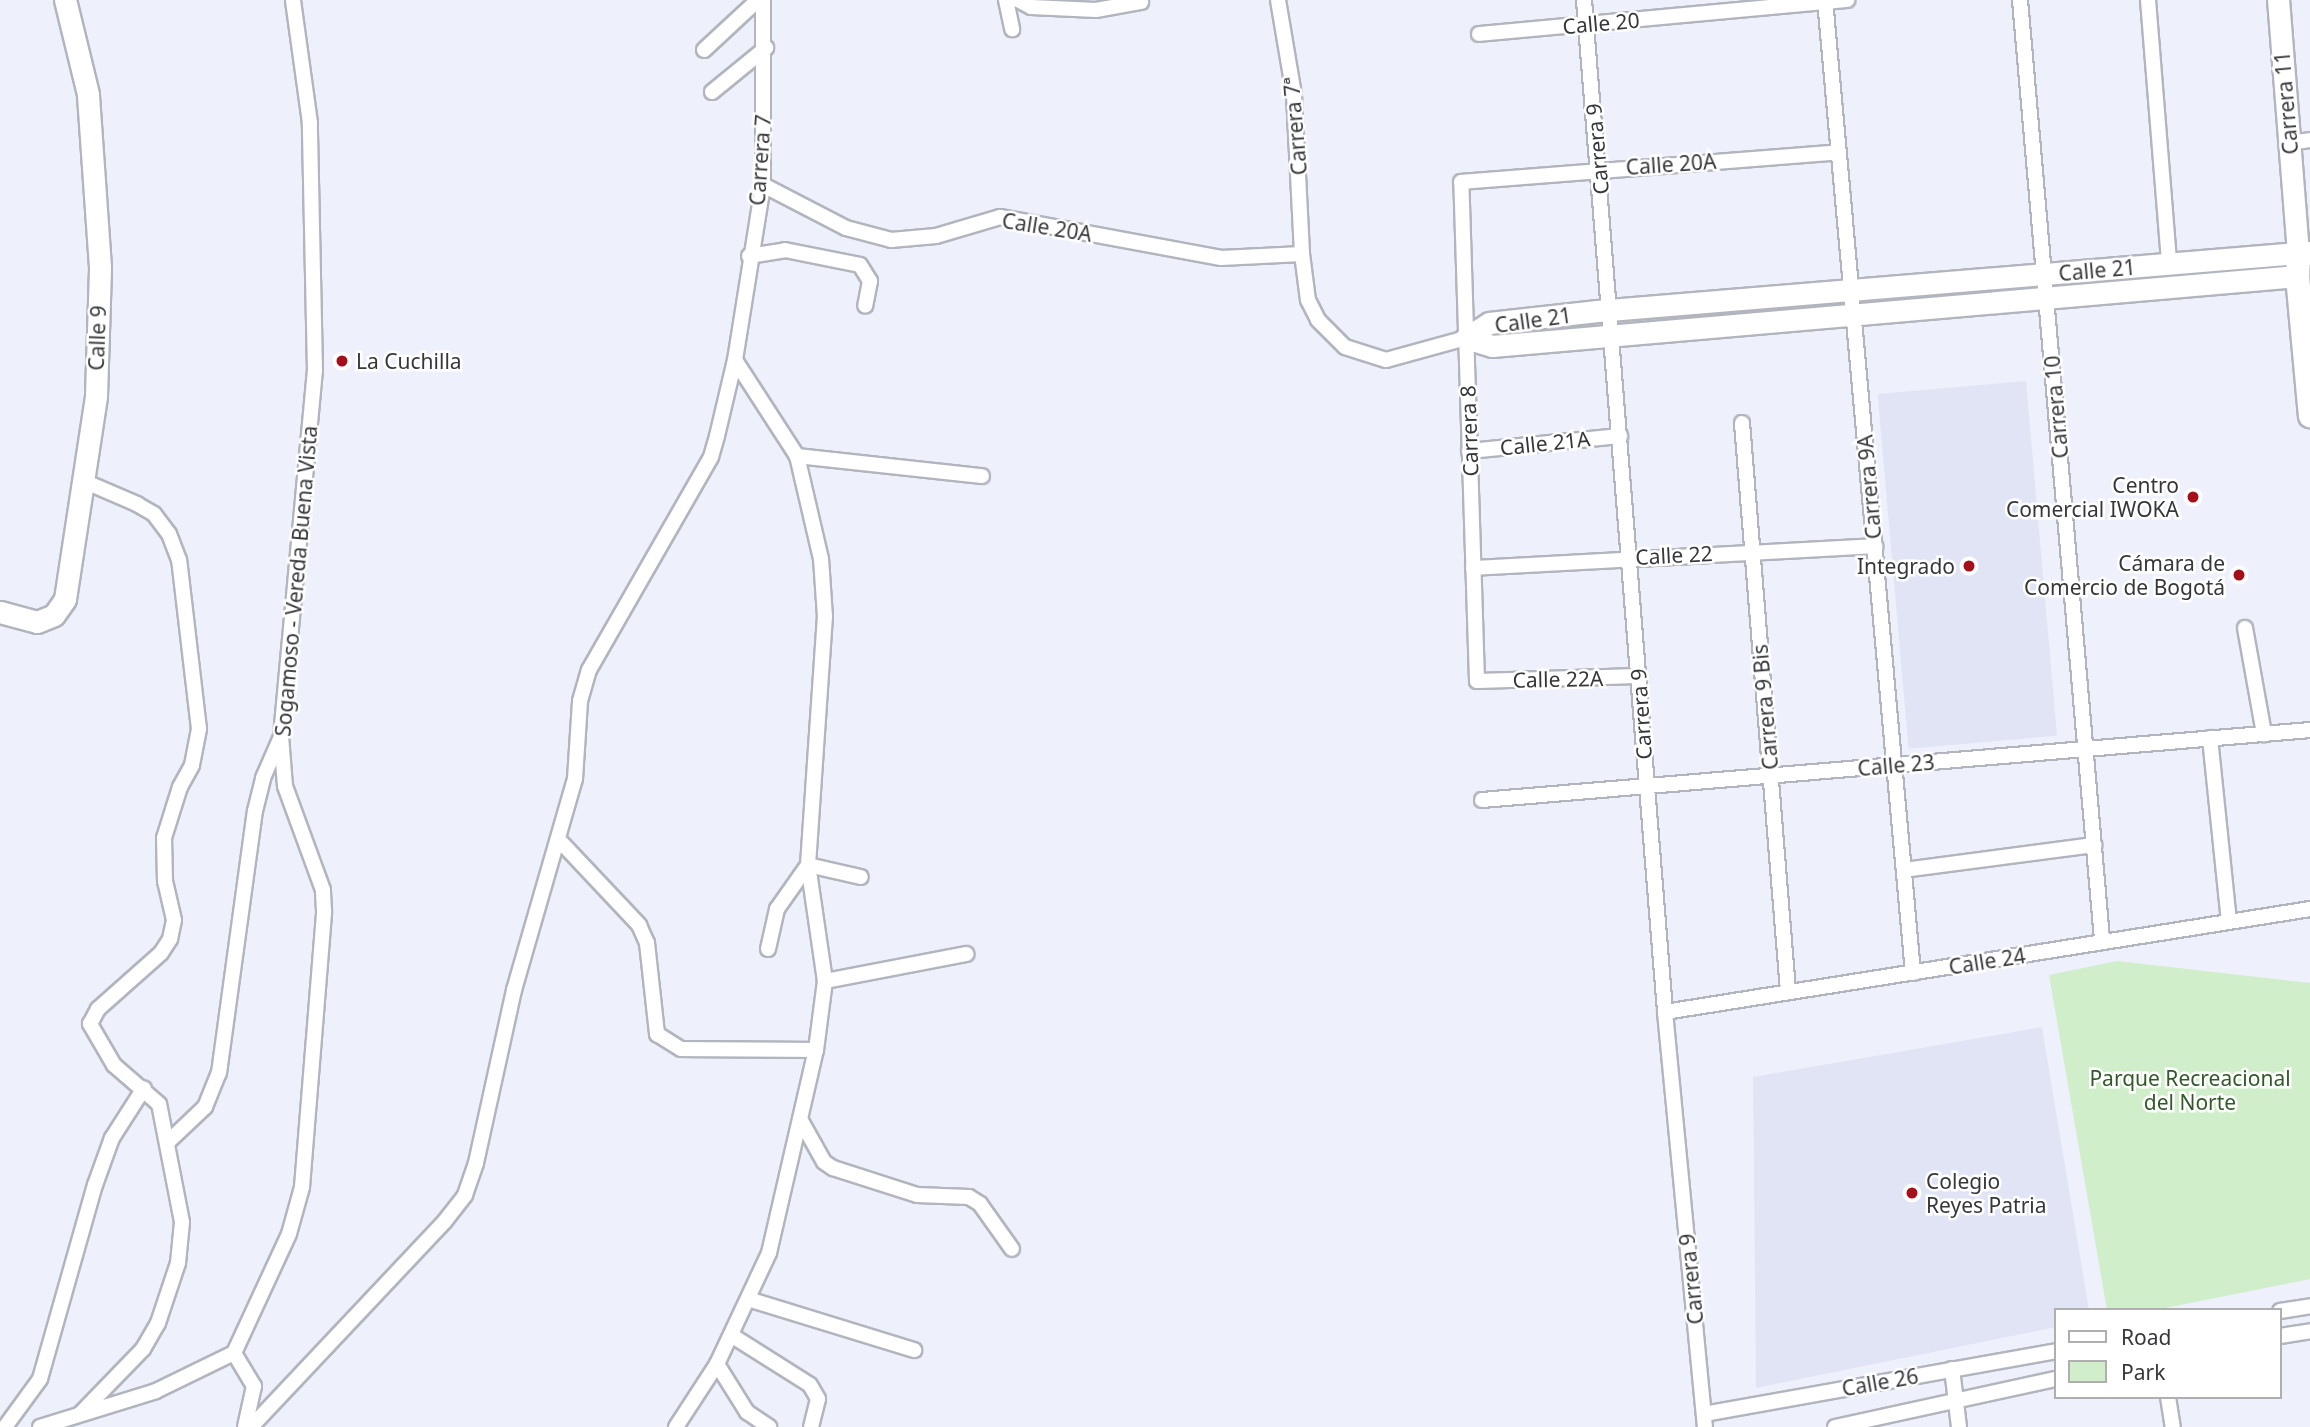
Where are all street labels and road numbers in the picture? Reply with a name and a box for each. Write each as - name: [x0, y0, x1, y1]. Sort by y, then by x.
- street label: Calle 20: [1561, 7, 1641, 39]
- street label: Carrera 11: [2269, 50, 2303, 156]
- street label: Carrera 7ª: [1278, 76, 1312, 176]
- street label: Carrera 9: [1580, 102, 1614, 196]
- street label: Carrera 7: [744, 114, 776, 206]
- street label: Calle 20A: [1625, 148, 1717, 180]
- street label: Calle 20A: [1000, 207, 1094, 247]
- street label: Calle 21: [2057, 254, 2137, 286]
- street label: Calle 21: [1493, 302, 1573, 338]
- street label: Calle 9: [83, 305, 111, 371]
- street label: Carrera 10: [2039, 354, 2073, 460]
- street label: Carrera 8: [1455, 385, 1483, 477]
- street label: Sogamoso - Vereda Buena Vista: [270, 424, 322, 738]
- street label: Calle 21A: [1499, 426, 1591, 460]
- street label: Carrera 9A: [1852, 434, 1886, 540]
- street label: Calle 22: [1635, 540, 1713, 570]
- street label: Carrera 9 Bis: [1747, 643, 1783, 771]
- street label: Calle 22A: [1512, 666, 1604, 692]
- street label: Carrera 9: [1625, 668, 1657, 760]
- street label: Calle 23: [1856, 749, 1936, 781]
- street label: Calle 24: [1947, 943, 2027, 979]
- street label: Carrera 9: [1674, 1232, 1708, 1326]
- street label: Calle 26: [1840, 1363, 1920, 1401]

